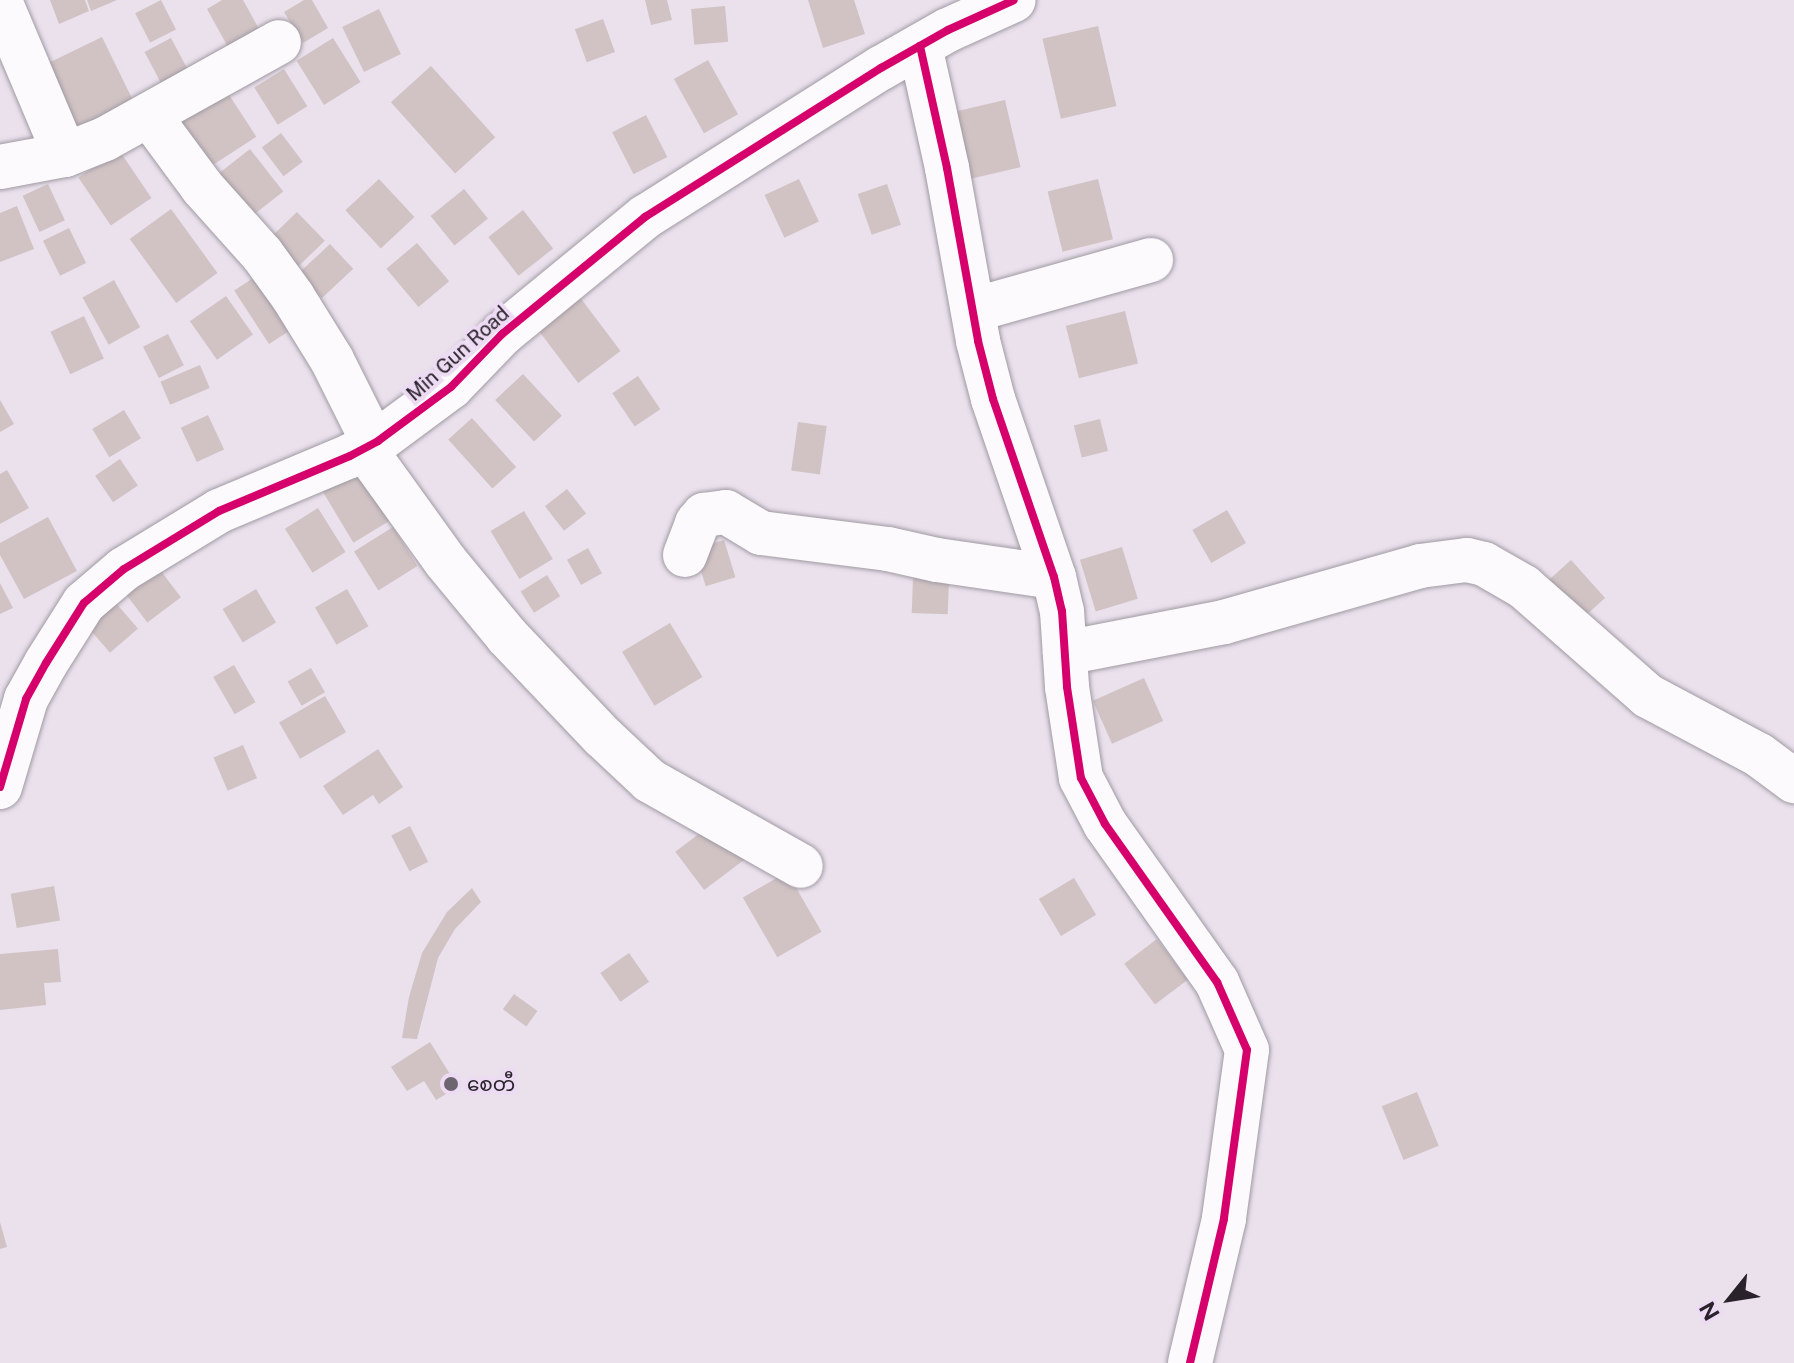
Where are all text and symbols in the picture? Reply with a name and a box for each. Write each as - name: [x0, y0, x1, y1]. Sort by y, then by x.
- street label: Min Gun Road: [402, 302, 514, 406]
- place label: စေတီ: [467, 1072, 515, 1096]
- marker: စေတီ: [442, 1075, 460, 1093]
- north arrow: [1690, 1259, 1770, 1339]
- text: N: [1694, 1297, 1725, 1325]

